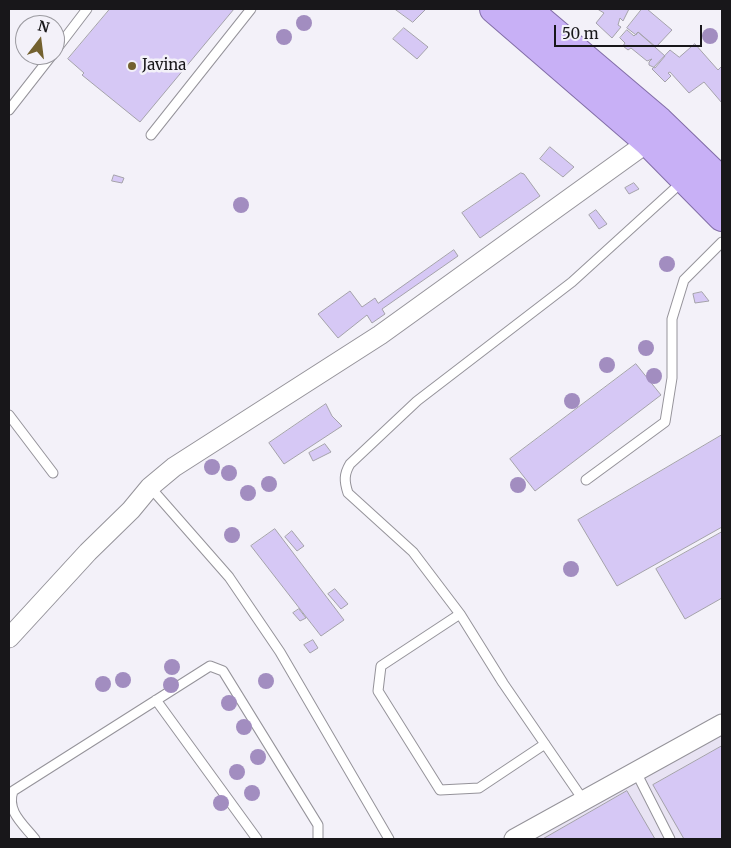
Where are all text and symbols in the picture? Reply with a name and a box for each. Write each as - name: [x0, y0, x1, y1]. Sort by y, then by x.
- north arrow: [15, 15, 65, 65]
- scale bar: [556, 15, 704, 47]
- text: N: [36, 16, 51, 37]
- text: 50 m: [562, 24, 599, 43]
- place label: Javina: [142, 57, 186, 75]
- marker: Javina: [126, 60, 138, 72]

